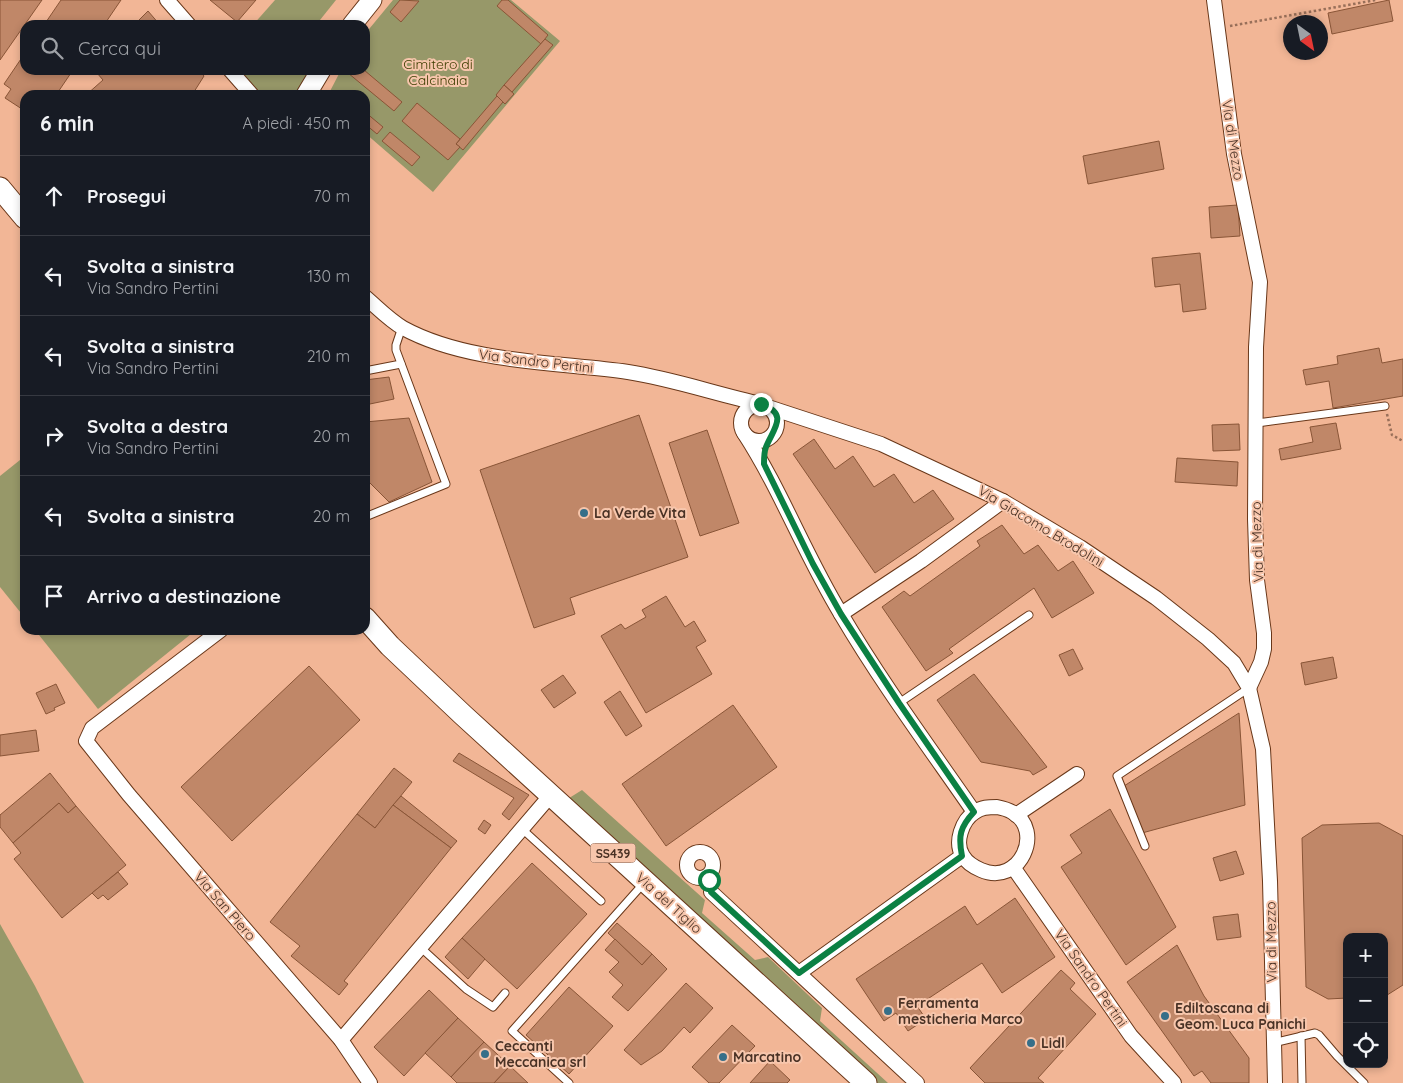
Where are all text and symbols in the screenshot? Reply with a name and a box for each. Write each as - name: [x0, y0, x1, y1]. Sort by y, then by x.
- north arrow: [1283, 15, 1328, 60]
- search box: [20, 20, 370, 75]
- icon: search: [38, 34, 66, 62]
- text: Cerca qui: [78, 36, 161, 60]
- park label: Cimitero di Calcinaia: [403, 55, 473, 89]
- street label: Via di Mezzo: [1218, 99, 1248, 181]
- text: 6 min: [40, 110, 94, 136]
- text: A piedi · 450 m: [242, 113, 350, 133]
- icon: ahead: [40, 182, 68, 210]
- text: Prosegui: [87, 184, 166, 208]
- text: 70 m: [313, 186, 350, 206]
- text: Svolta a sinistra: [87, 254, 234, 278]
- icon: left: [40, 262, 68, 290]
- text: 130 m: [307, 266, 350, 286]
- text: Via Sandro Pertini: [87, 278, 219, 298]
- text: Svolta a sinistra: [87, 334, 234, 358]
- icon: left: [40, 342, 68, 370]
- street label: Via Sandro Pertini: [478, 345, 594, 377]
- text: 210 m: [307, 346, 350, 366]
- text: Via Sandro Pertini: [87, 358, 219, 378]
- route end: [750, 393, 773, 416]
- text: Svolta a destra: [87, 414, 228, 438]
- icon: right: [40, 422, 68, 450]
- text: 20 m: [313, 426, 350, 446]
- text: Via Sandro Pertini: [87, 438, 219, 458]
- street label: Via Giacomo Brodolini: [975, 481, 1107, 571]
- street label: Via di Mezzo: [1247, 501, 1267, 583]
- icon: left: [40, 502, 68, 530]
- text: Svolta a sinistra: [87, 504, 234, 528]
- place label: La Verde Vita: [594, 504, 686, 522]
- text: 20 m: [313, 506, 350, 526]
- marker: La Verde Vita: [578, 507, 590, 519]
- icon: arrive: [40, 582, 68, 610]
- text: Arrivo a destinazione: [87, 584, 281, 608]
- road number: SS439: [590, 844, 636, 862]
- street label: Via San Piero: [190, 868, 260, 944]
- street label: Via del Tiglio: [632, 869, 706, 937]
- route start: [698, 869, 721, 892]
- street label: Via di Mezzo: [1261, 901, 1281, 983]
- street label: Via Sandro Pertini: [1051, 926, 1131, 1030]
- map controls: [1343, 933, 1388, 1068]
- button: +: [1343, 933, 1388, 978]
- button: −: [1343, 978, 1388, 1023]
- place label: Ferramenta mesticheria Marco: [898, 994, 1023, 1028]
- place label: Ediltoscana di Geom. Luca Panichi: [1175, 999, 1306, 1033]
- marker: Ferramenta mesticheria Marco: [882, 1005, 894, 1017]
- marker: Ediltoscana di Geom. Luca Panichi: [1159, 1010, 1171, 1022]
- button: locate: [1343, 1023, 1388, 1068]
- place label: Lidl: [1041, 1034, 1065, 1052]
- place label: Ceccanti Meccanica srl: [495, 1037, 586, 1071]
- marker: Lidl: [1025, 1037, 1037, 1049]
- marker: Ceccanti Meccanica srl: [479, 1048, 491, 1060]
- place label: Marcatino: [733, 1048, 801, 1066]
- marker: Marcatino: [717, 1051, 729, 1063]

